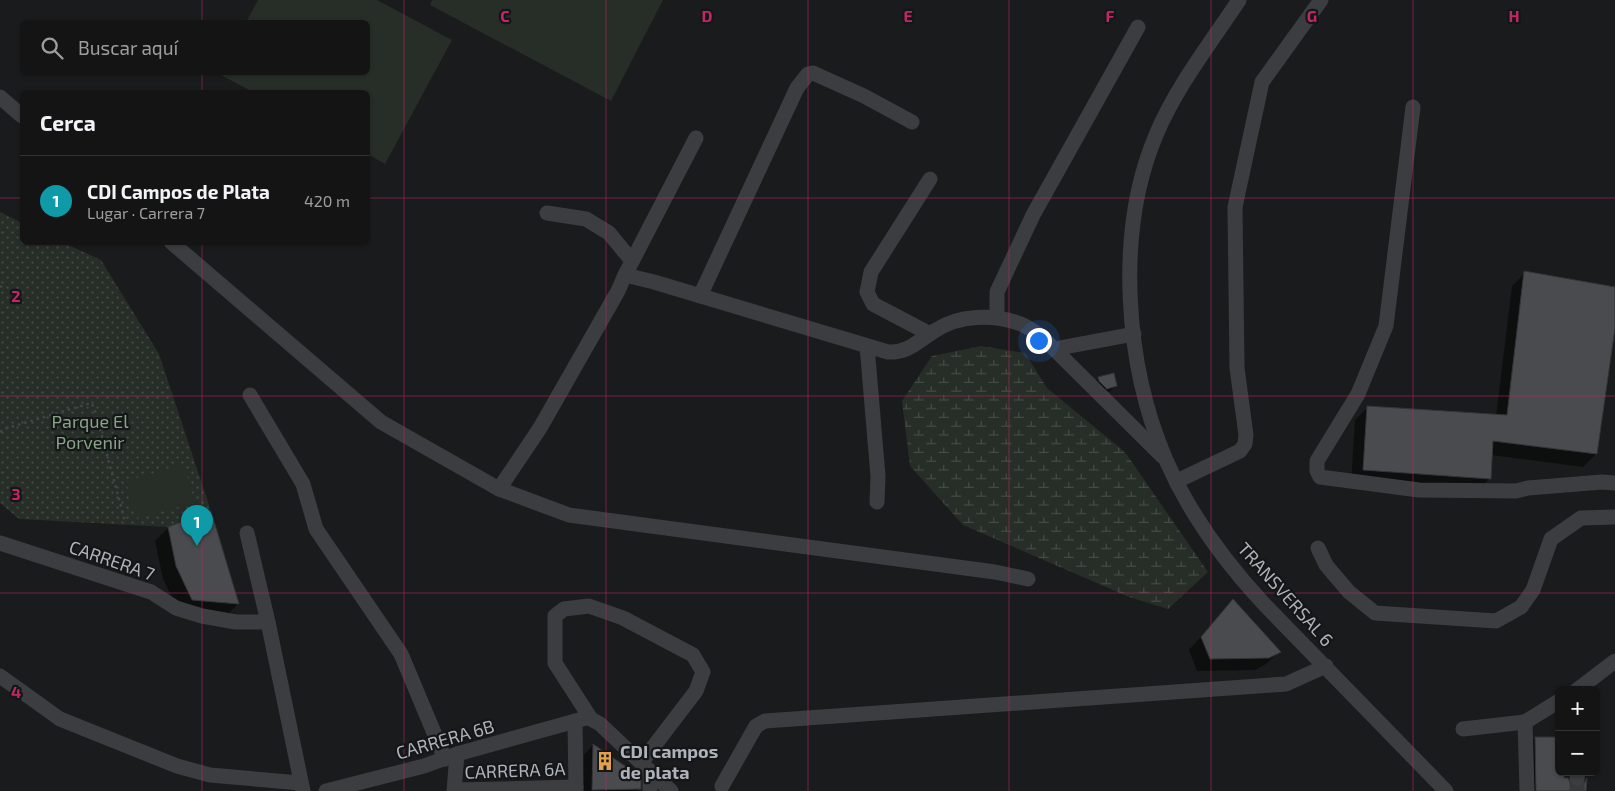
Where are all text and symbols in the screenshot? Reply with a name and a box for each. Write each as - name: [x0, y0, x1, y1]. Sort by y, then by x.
- text: C: [500, 6, 510, 25]
- text: D: [702, 6, 713, 25]
- text: E: [903, 6, 913, 25]
- text: F: [1106, 6, 1115, 25]
- text: G: [1307, 6, 1317, 25]
- text: H: [1508, 6, 1520, 25]
- search box: [20, 20, 370, 75]
- icon: search: [38, 34, 66, 62]
- text: Buscar aquí: [78, 36, 178, 59]
- text: Cerca: [40, 110, 96, 135]
- text: CDI Campos de Plata: [87, 180, 270, 203]
- text: 1: [53, 191, 59, 210]
- text: 420 m: [304, 191, 350, 210]
- text: Lugar · Carrera 7: [87, 203, 205, 222]
- text: 2: [11, 286, 21, 305]
- your location: [1026, 328, 1052, 354]
- park label: Parque El Porvenir: [51, 410, 129, 453]
- text: 3: [11, 484, 21, 503]
- pin: 1: [181, 505, 213, 546]
- street label: CARRERA 7: [66, 535, 158, 585]
- street label: TRANSVERSAL 6: [1234, 538, 1338, 650]
- text: 4: [11, 682, 21, 701]
- map controls: [1555, 686, 1600, 776]
- button: +: [1555, 686, 1600, 731]
- street label: CARRERA 6B: [393, 714, 497, 764]
- button: −: [1555, 731, 1600, 776]
- place label: CDI campos de plata: [620, 740, 718, 783]
- building icon: CDI campos de plata: [594, 750, 616, 772]
- street label: CARRERA 6A: [464, 757, 567, 783]

